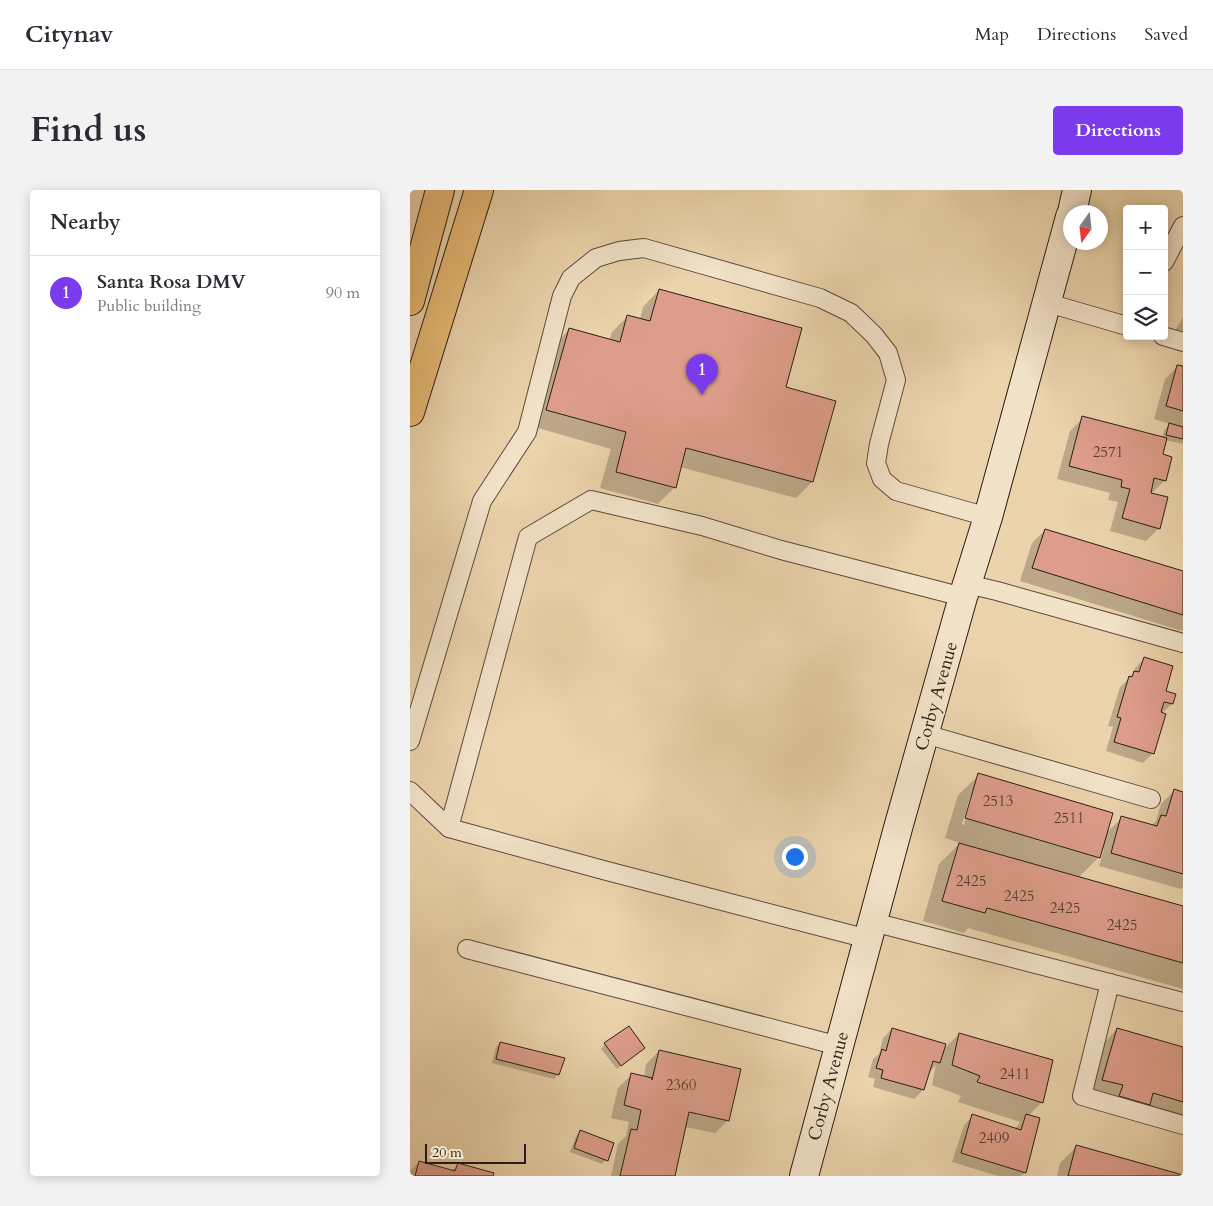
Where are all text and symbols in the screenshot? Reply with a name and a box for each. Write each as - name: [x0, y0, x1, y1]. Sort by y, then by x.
- text: Citynav: [25, 18, 113, 51]
- text: Map: [975, 22, 1009, 47]
- text: Directions: [1037, 22, 1116, 47]
- text: Saved: [1144, 22, 1188, 47]
- text: Find us: [30, 106, 146, 154]
- button: Directions: [1053, 106, 1183, 155]
- north arrow: [1063, 205, 1108, 250]
- map controls: [1123, 205, 1168, 340]
- button: +: [1123, 205, 1168, 250]
- text: Nearby: [50, 208, 121, 237]
- button: −: [1123, 250, 1168, 295]
- text: Santa Rosa DMV: [97, 269, 245, 295]
- text: 1: [62, 282, 70, 304]
- text: 90 m: [326, 282, 360, 304]
- text: Public building: [97, 295, 201, 317]
- button: layers: [1123, 295, 1168, 340]
- pin: 1: [686, 354, 718, 395]
- house number: 2571: [1093, 442, 1123, 462]
- street label: Corby Avenue: [909, 639, 964, 754]
- house number: 2513: [983, 791, 1013, 811]
- house number: 2511: [1054, 808, 1084, 828]
- your location: [782, 844, 808, 870]
- house number: 2425: [956, 871, 986, 891]
- house number: 2425: [1004, 886, 1034, 906]
- house number: 2425: [1050, 898, 1080, 918]
- house number: 2425: [1107, 915, 1137, 935]
- street label: Corby Avenue: [802, 1029, 855, 1144]
- house number: 2411: [1000, 1064, 1030, 1084]
- house number: 2360: [666, 1075, 697, 1095]
- house number: 2409: [979, 1128, 1010, 1148]
- scale bar: [425, 1141, 526, 1164]
- text: 20 m: [432, 1143, 462, 1162]

